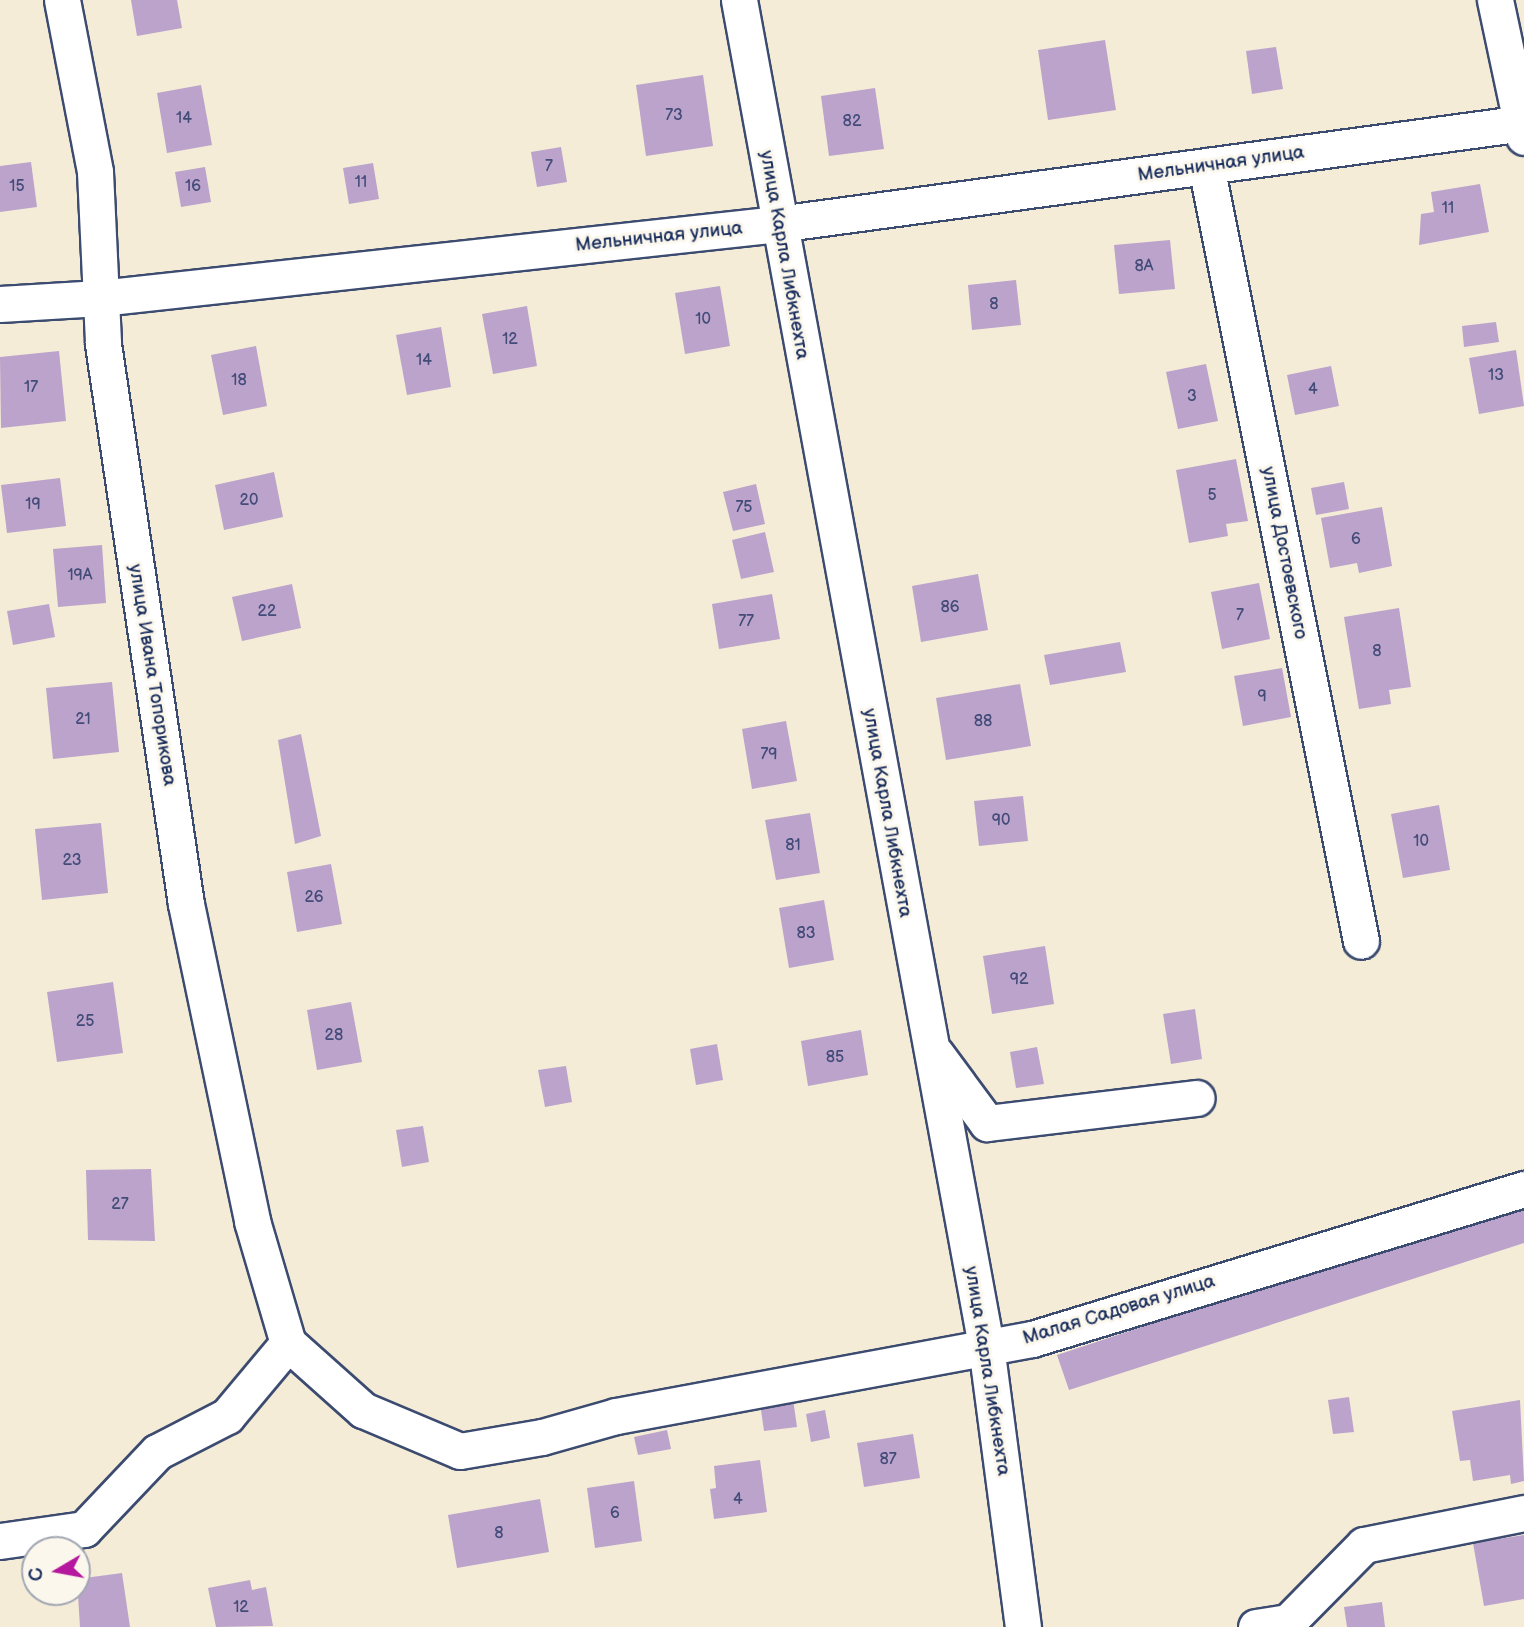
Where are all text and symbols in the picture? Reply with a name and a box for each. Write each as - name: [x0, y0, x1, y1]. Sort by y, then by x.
- house number: 73: [665, 106, 683, 126]
- house number: 14: [176, 109, 192, 129]
- house number: 82: [843, 112, 861, 132]
- street label: Мельничная улица: [1136, 141, 1306, 187]
- street label: улица Карла Либкнехта: [754, 149, 814, 361]
- house number: 7: [545, 157, 553, 177]
- house number: 11: [355, 173, 367, 193]
- house number: 15: [9, 177, 25, 197]
- house number: 16: [185, 177, 201, 197]
- house number: 11: [1442, 199, 1454, 219]
- street label: Мельничная улица: [574, 217, 744, 257]
- house number: 8А: [1134, 257, 1154, 277]
- house number: 8: [989, 295, 999, 315]
- house number: 10: [695, 310, 711, 330]
- house number: 12: [502, 330, 518, 350]
- house number: 14: [416, 351, 432, 371]
- house number: 13: [1488, 366, 1504, 386]
- house number: 18: [231, 371, 247, 391]
- house number: 17: [24, 378, 38, 398]
- house number: 4: [1308, 380, 1318, 400]
- house number: 3: [1187, 387, 1197, 407]
- street label: улица Достоевского: [1256, 465, 1312, 641]
- house number: 5: [1207, 486, 1217, 506]
- house number: 20: [240, 491, 258, 511]
- house number: 19: [25, 495, 41, 515]
- house number: 75: [735, 498, 753, 518]
- house number: 6: [1351, 530, 1361, 550]
- street label: улица Ивана Топорикова: [123, 563, 181, 787]
- house number: 19А: [67, 566, 93, 586]
- house number: 86: [940, 598, 960, 618]
- house number: 22: [258, 602, 276, 622]
- house number: 7: [1236, 606, 1244, 626]
- house number: 77: [738, 612, 754, 632]
- house number: 8: [1372, 642, 1382, 662]
- house number: 9: [1257, 687, 1267, 707]
- street label: улица Карла Либкнехта: [857, 707, 917, 919]
- house number: 21: [75, 710, 91, 730]
- house number: 88: [974, 712, 992, 732]
- house number: 79: [760, 745, 778, 765]
- house number: 90: [992, 811, 1010, 831]
- house number: 10: [1413, 832, 1429, 852]
- house number: 81: [785, 836, 801, 856]
- house number: 23: [63, 851, 81, 871]
- house number: 26: [304, 888, 324, 908]
- house number: 83: [796, 924, 816, 944]
- house number: 92: [1010, 970, 1028, 990]
- house number: 25: [76, 1012, 94, 1032]
- house number: 28: [325, 1026, 343, 1046]
- house number: 85: [826, 1048, 844, 1068]
- house number: 27: [111, 1195, 129, 1215]
- street label: улица Карла Либкнехта: [959, 1265, 1015, 1477]
- street label: Малая Садовая улица: [1020, 1270, 1218, 1350]
- house number: 87: [879, 1450, 897, 1470]
- house number: 4: [733, 1490, 743, 1510]
- house number: 6: [610, 1504, 620, 1524]
- house number: 8: [494, 1524, 504, 1544]
- north arrow: [21, 1536, 91, 1606]
- text: С: [24, 1566, 49, 1583]
- house number: 12: [233, 1598, 249, 1618]

